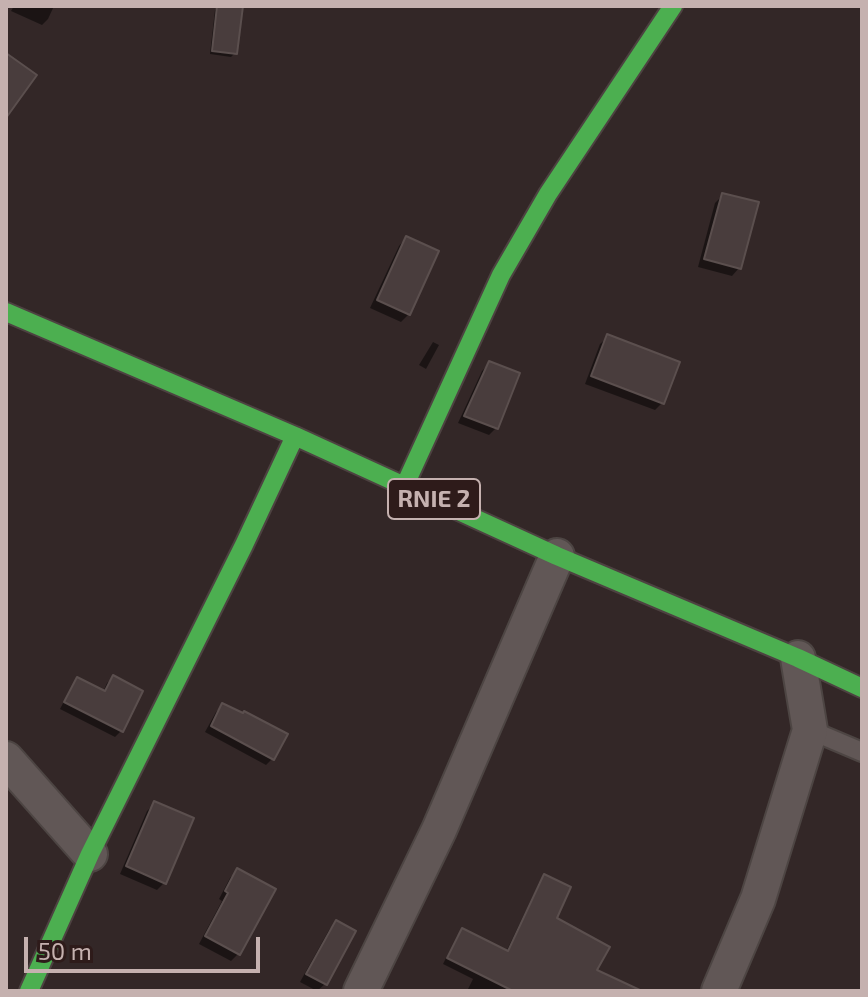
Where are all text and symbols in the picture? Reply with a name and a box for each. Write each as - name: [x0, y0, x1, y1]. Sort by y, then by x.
- road number: RNIE 2: [388, 479, 480, 519]
- scale bar: [28, 921, 264, 971]
- text: 50 m: [38, 936, 92, 965]

